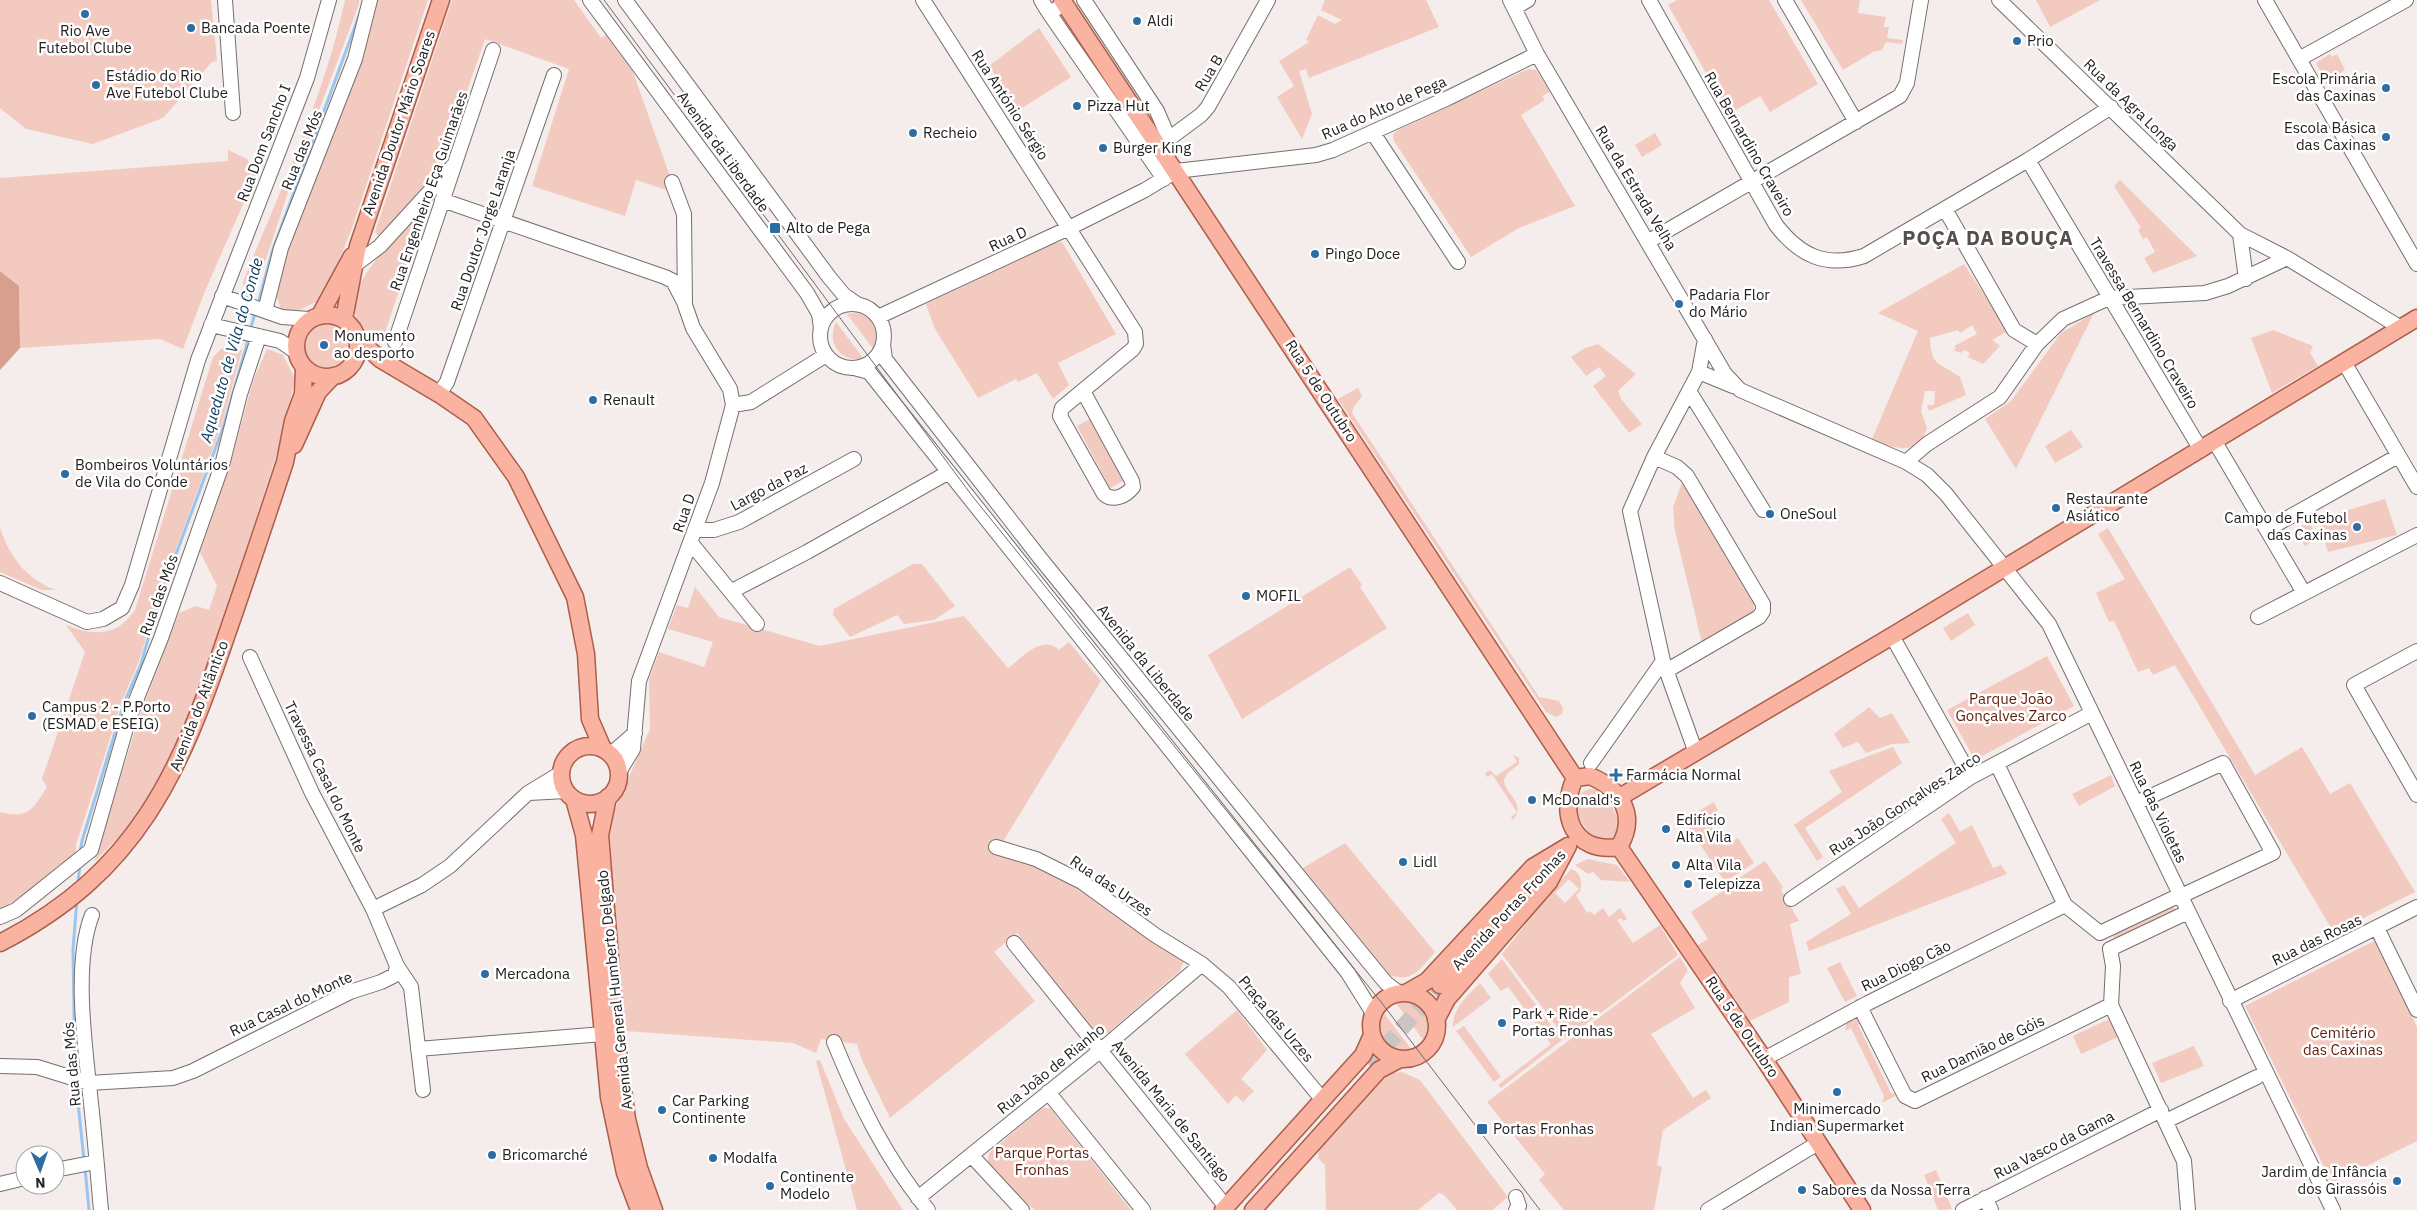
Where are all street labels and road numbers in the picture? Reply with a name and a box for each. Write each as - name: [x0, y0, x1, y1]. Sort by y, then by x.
- street label: Avenida Doutor Mário Soares: [358, 28, 439, 218]
- street label: Rua António Sérgio: [968, 46, 1053, 163]
- street label: Rua B: [1190, 51, 1227, 95]
- street label: Rua da Agra Longa: [2080, 55, 2183, 155]
- street label: Rua Bernardino Craveiro: [1700, 68, 1799, 219]
- street label: Rua do Alto de Pega: [1319, 72, 1449, 144]
- street label: Rua Dom Sancho I: [232, 82, 295, 204]
- street label: Avenida da Liberdade: [673, 88, 774, 216]
- street label: Rua Engenheiro Eça Guimarães: [385, 89, 472, 293]
- street label: Rua das Mós: [277, 107, 326, 193]
- street label: Rua da Estrada Velha: [1592, 122, 1681, 254]
- street label: Rua Doutor Jorge Laranja: [446, 147, 519, 313]
- street label: Rua D: [986, 222, 1030, 256]
- street label: Travessa Bernardino Craveiro: [2086, 233, 2203, 412]
- street label: Rua 5 de Outubro: [1281, 336, 1362, 445]
- street label: Largo da Paz: [727, 458, 811, 515]
- street label: Rua D: [668, 491, 699, 535]
- street label: Rua das Mós: [135, 552, 182, 638]
- street label: Avenida da Liberdade: [1093, 600, 1199, 725]
- street label: Avenida do Atlântico: [165, 638, 232, 774]
- street label: Travessa Casal do Monte: [280, 698, 370, 856]
- street label: Rua João Gonçalves Zarco: [1825, 747, 1984, 860]
- street label: Rua das Violetas: [2125, 758, 2191, 866]
- street label: Avenida Portas Fronhas: [1448, 845, 1570, 974]
- street label: Rua das Urzes: [1066, 851, 1156, 920]
- street label: Avenida General Humberto Delgado: [592, 869, 637, 1111]
- street label: Rua das Rosas: [2269, 910, 2365, 969]
- street label: Rua Diogo Cão: [1858, 936, 1954, 995]
- street label: Rua Casal do Monte: [226, 967, 355, 1040]
- street label: Praça das Urzes: [1235, 972, 1318, 1066]
- street label: Rua 5 de Outubro: [1702, 972, 1783, 1081]
- street label: Rua Damião de Góis: [1918, 1010, 2048, 1087]
- street label: Rua João de Rianho: [993, 1019, 1108, 1118]
- street label: Rua das Mós: [58, 1021, 85, 1107]
- street label: Avenida Maria de Santiago: [1108, 1036, 1235, 1186]
- street label: Rua Vasco da Gama: [1990, 1106, 2117, 1183]

